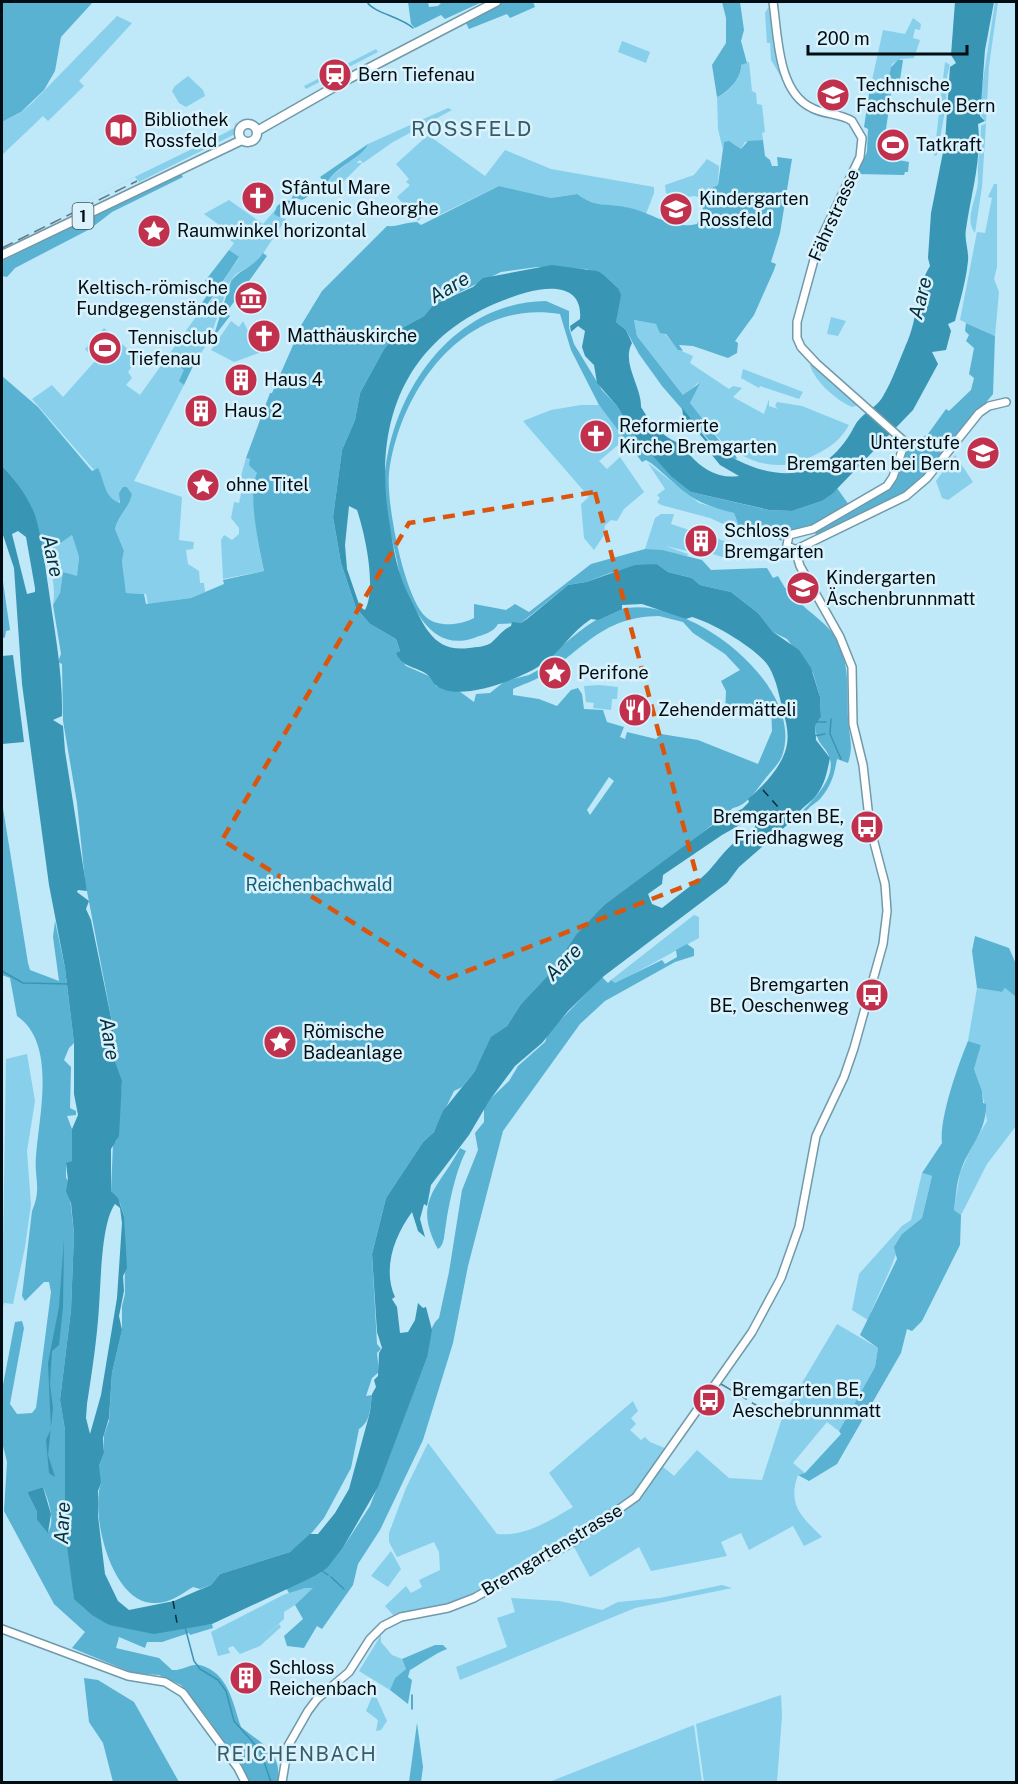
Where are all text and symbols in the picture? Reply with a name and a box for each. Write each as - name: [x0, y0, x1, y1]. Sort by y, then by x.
- scale bar: [808, 18, 967, 56]
- text: 200 m: [817, 28, 870, 49]
- station icon: Bern Tiefenau: [317, 57, 353, 93]
- place label: Bern Tiefenau: [358, 64, 475, 85]
- place label: Technische Fachschule Bern: [856, 74, 995, 116]
- school or university icon: Technische Fachschule Bern: [815, 77, 851, 113]
- place label: Bibliothek Rossfeld: [144, 109, 229, 151]
- library icon: Bibliothek Rossfeld: [103, 112, 139, 148]
- district label: ROSSFELD: [411, 116, 533, 141]
- sports icon: Tatkraft: [875, 127, 911, 163]
- place label: Tatkraft: [916, 134, 982, 155]
- street label: Fährstrasse: [804, 165, 863, 264]
- place label: Sfântul Mare Mucenic Gheorghe: [281, 177, 439, 219]
- church icon: Sfântul Mare Mucenic Gheorghe: [240, 180, 276, 216]
- place label: Kindergarten Rossfeld: [699, 188, 809, 230]
- school or university icon: Kindergarten Rossfeld: [658, 191, 694, 227]
- road number: 1: [72, 203, 94, 229]
- place icon: Raumwinkel horizontal: [136, 213, 172, 249]
- place label: Raumwinkel horizontal: [177, 220, 367, 241]
- water label: Aare: [425, 266, 474, 308]
- water label: Aare: [903, 274, 937, 322]
- place label: Keltisch-römische Fundgegenstände: [76, 277, 228, 319]
- museum icon: Keltisch-römische Fundgegenstände: [233, 280, 269, 316]
- church icon: Matthäuskirche: [246, 318, 282, 354]
- place label: Matthäuskirche: [287, 325, 417, 346]
- place label: Tennisclub Tiefenau: [128, 327, 218, 369]
- sports icon: Tennisclub Tiefenau: [87, 330, 123, 366]
- building icon: Haus 4: [223, 362, 259, 398]
- place label: Haus 4: [264, 369, 323, 390]
- building icon: Haus 2: [183, 393, 219, 429]
- place label: Haus 2: [224, 400, 282, 421]
- place label: Reformierte Kirche Bremgarten: [619, 415, 777, 457]
- church icon: Reformierte Kirche Bremgarten: [578, 418, 614, 454]
- place label: Unterstufe Bremgarten bei Bern: [786, 432, 960, 474]
- school or university icon: Unterstufe Bremgarten bei Bern: [965, 435, 1001, 471]
- place icon: ohne Titel: [185, 467, 221, 503]
- place label: ohne Titel: [226, 474, 309, 495]
- place label: Schloss Bremgarten: [724, 520, 824, 562]
- building icon: Schloss Bremgarten: [683, 523, 719, 559]
- water label: Aare: [37, 533, 69, 579]
- place label: Kindergarten Äschenbrunnmatt: [826, 567, 976, 609]
- school or university icon: Kindergarten Äschenbrunnmatt: [785, 570, 821, 606]
- place icon: Perifone: [537, 655, 573, 691]
- place label: Perifone: [578, 662, 649, 683]
- restaurant icon: Zehendermätteli: [617, 692, 653, 728]
- place label: Zehendermätteli: [658, 699, 796, 720]
- place label: Bremgarten BE, Friedhagweg: [713, 806, 844, 848]
- bus stop icon: Bremgarten BE, Friedhagweg: [849, 809, 885, 845]
- park label: Reichenbachwald: [246, 874, 393, 895]
- water label: Aare: [539, 938, 587, 986]
- place label: Bremgarten BE, Oeschenweg: [710, 974, 849, 1016]
- bus stop icon: Bremgarten BE, Oeschenweg: [854, 977, 890, 1013]
- water label: Aare: [95, 1016, 125, 1062]
- place label: Römische Badeanlage: [303, 1021, 403, 1063]
- place icon: Römische Badeanlage: [262, 1024, 298, 1060]
- place label: Bremgarten BE, Aeschebrunnmatt: [732, 1379, 881, 1421]
- bus stop icon: Bremgarten BE, Aeschebrunnmatt: [691, 1382, 727, 1418]
- street label: Bremgartenstrasse: [478, 1499, 626, 1600]
- water label: Aare: [49, 1501, 75, 1545]
- place label: Schloss Reichenbach: [269, 1657, 377, 1699]
- building icon: Schloss Reichenbach: [228, 1660, 264, 1696]
- district label: REICHENBACH: [217, 1742, 377, 1766]

